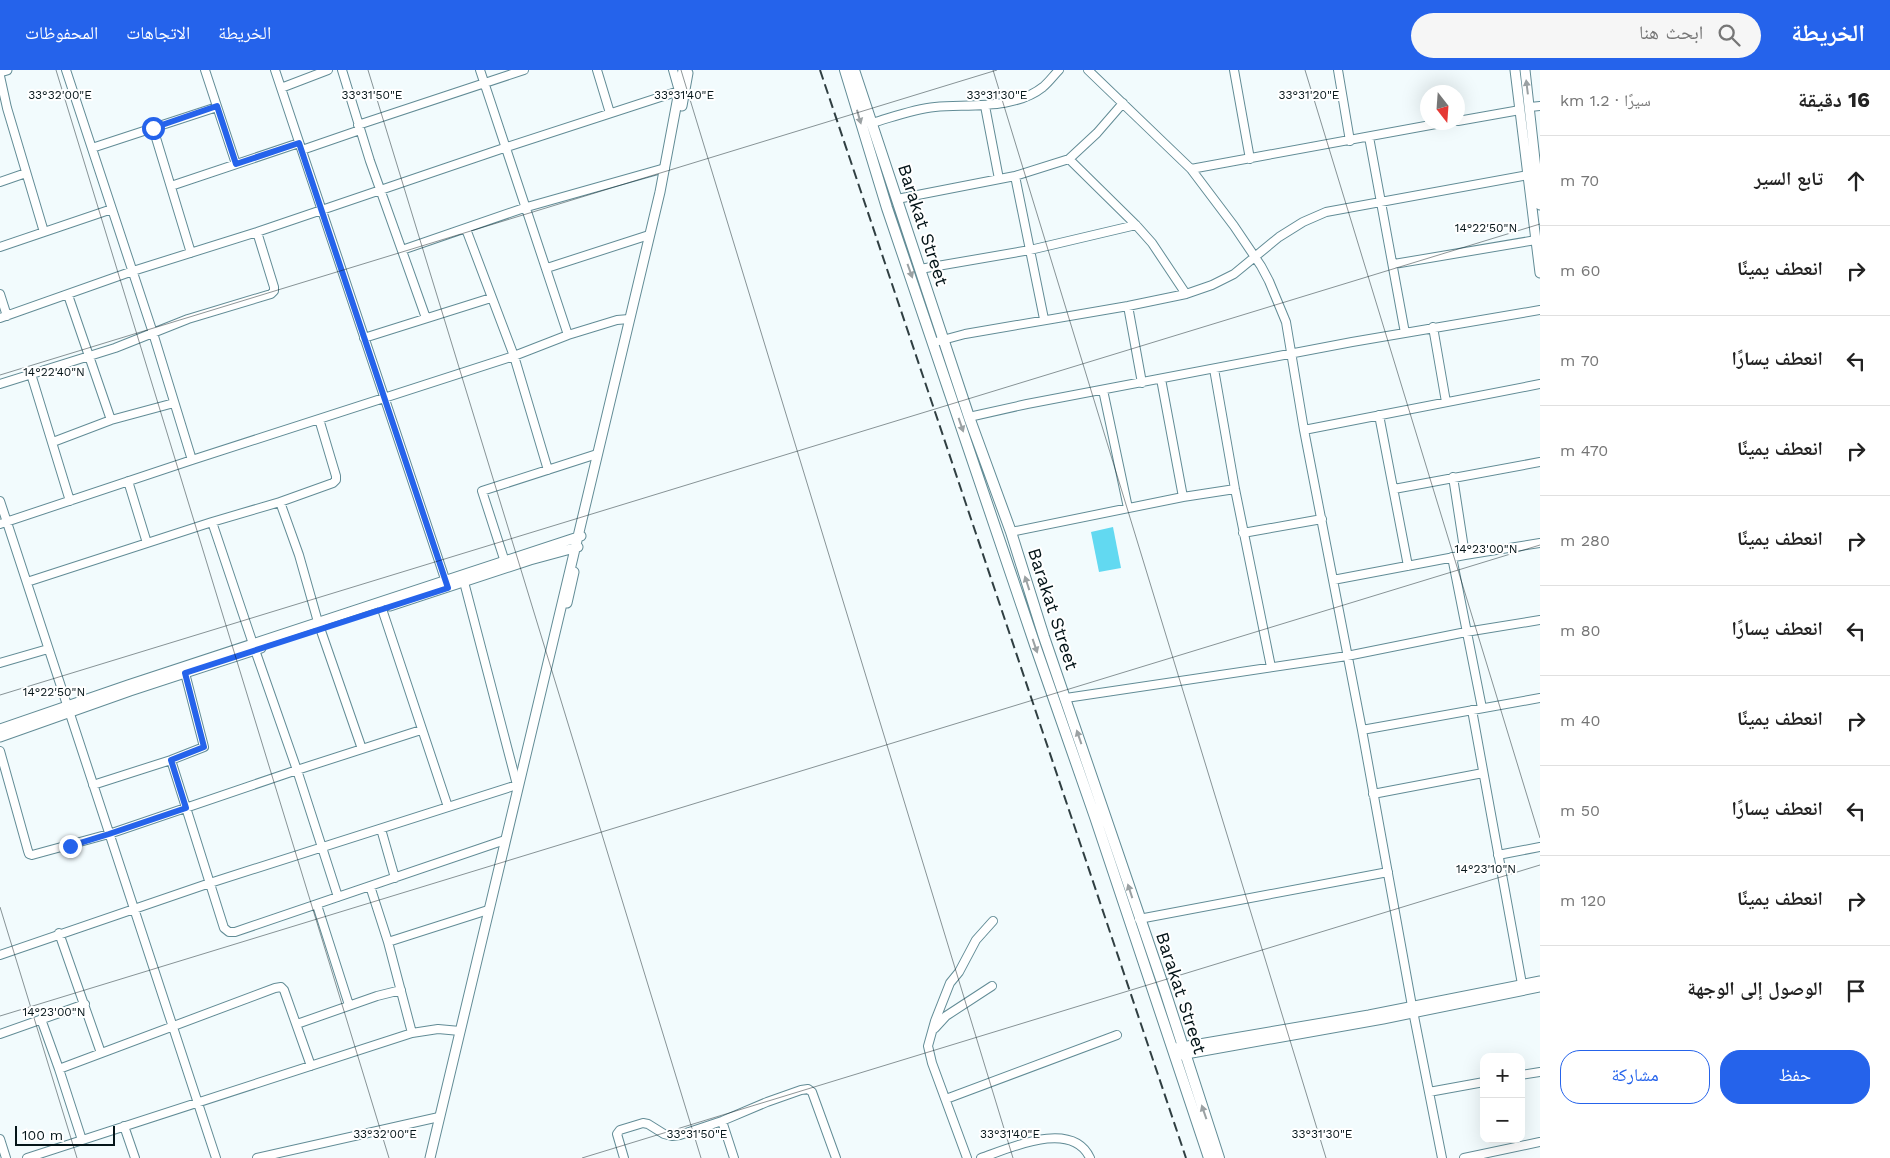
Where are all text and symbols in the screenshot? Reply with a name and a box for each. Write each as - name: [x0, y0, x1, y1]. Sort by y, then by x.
- search box: [1411, 13, 1761, 58]
- text: الخريطة: [1791, 19, 1865, 47]
- text: ابحث هنا: [1639, 21, 1703, 44]
- icon: search: [1715, 21, 1743, 49]
- text: المحفوظات: [25, 22, 98, 43]
- text: الاتجاهات: [126, 22, 190, 43]
- text: الخريطة: [218, 22, 271, 43]
- one-way arrow: [1523, 79, 1531, 95]
- north arrow: [1420, 85, 1465, 130]
- text: 16 دقيقة: [1798, 87, 1870, 112]
- text: 33°32'00"E: [28, 88, 92, 102]
- text: 33°31'50"E: [342, 88, 403, 102]
- text: 33°31'40"E: [654, 88, 714, 102]
- text: 33°31'30"E: [967, 88, 1028, 102]
- text: 33°31'20"E: [1279, 88, 1340, 102]
- text: سيرًا · 1.2 km: [1560, 91, 1651, 110]
- one-way arrow: [855, 109, 863, 124]
- route start: [142, 117, 165, 140]
- street label: Barakat Street: [894, 161, 953, 289]
- text: تابع السير: [1754, 167, 1823, 190]
- icon: ahead: [1842, 167, 1870, 195]
- text: 70 m: [1560, 171, 1599, 190]
- text: 14°22'50"N: [1455, 221, 1517, 235]
- text: انعطف يمينًا: [1737, 257, 1823, 280]
- icon: right: [1842, 257, 1870, 285]
- text: 60 m: [1560, 261, 1600, 280]
- one-way arrow: [906, 264, 914, 279]
- text: انعطف يسارًا: [1731, 347, 1823, 370]
- icon: left: [1842, 347, 1870, 375]
- text: 70 m: [1560, 351, 1599, 370]
- text: 14°22'40"N: [23, 365, 85, 379]
- one-way arrow: [958, 418, 966, 433]
- text: انعطف يمينًا: [1737, 437, 1823, 460]
- icon: right: [1842, 437, 1870, 465]
- text: 470 m: [1560, 441, 1608, 460]
- text: انعطف يمينًا: [1737, 527, 1823, 550]
- icon: right: [1842, 527, 1870, 555]
- text: 280 m: [1560, 531, 1610, 550]
- text: 14°23'00"N: [1455, 542, 1517, 556]
- street label: Barakat Street: [1024, 545, 1083, 673]
- one-way arrow: [1023, 575, 1031, 590]
- text: انعطف يسارًا: [1731, 617, 1823, 640]
- icon: left: [1842, 617, 1870, 645]
- text: 80 m: [1560, 621, 1601, 640]
- one-way arrow: [1032, 638, 1039, 653]
- text: 14°22'50"N: [23, 685, 85, 699]
- text: انعطف يمينًا: [1737, 707, 1823, 730]
- icon: right: [1842, 707, 1870, 735]
- text: 40 m: [1560, 711, 1600, 730]
- one-way arrow: [1074, 729, 1082, 744]
- text: انعطف يسارًا: [1731, 797, 1823, 820]
- icon: left: [1842, 797, 1870, 825]
- text: 50 m: [1560, 801, 1600, 820]
- route end: [59, 835, 82, 858]
- text: 14°23'10"N: [1456, 862, 1516, 876]
- one-way arrow: [1126, 883, 1134, 898]
- text: انعطف يمينًا: [1737, 887, 1823, 910]
- icon: right: [1842, 887, 1870, 915]
- text: 120 m: [1560, 891, 1606, 910]
- street label: Barakat Street: [1152, 929, 1211, 1057]
- text: الوصول إلى الوجهة: [1687, 977, 1823, 1000]
- icon: arrive: [1842, 977, 1870, 1005]
- text: 14°23'00"N: [23, 1005, 85, 1019]
- button: مشاركة: [1560, 1050, 1710, 1104]
- button: حفظ: [1720, 1050, 1870, 1104]
- map controls: [1480, 1053, 1525, 1143]
- button: +: [1480, 1053, 1525, 1098]
- button: −: [1480, 1098, 1525, 1143]
- one-way arrow: [1200, 1104, 1207, 1119]
- scale bar: [15, 1123, 115, 1146]
- text: 100 m: [22, 1127, 63, 1143]
- text: 33°32'00"E: [353, 1127, 417, 1141]
- text: 33°31'50"E: [667, 1127, 728, 1141]
- text: 33°31'40"E: [980, 1127, 1040, 1141]
- text: 33°31'30"E: [1292, 1127, 1353, 1141]

